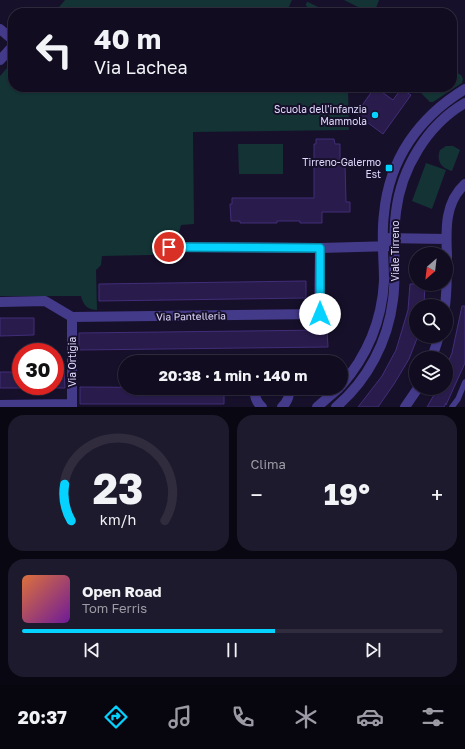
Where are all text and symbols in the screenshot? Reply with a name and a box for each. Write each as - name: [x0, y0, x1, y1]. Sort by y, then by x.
- text: 40 m: [94, 22, 161, 55]
- icon: left: [28, 24, 80, 76]
- text: Via Lachea: [94, 56, 188, 78]
- place label: Scuola dell'infanzia Mammola: [274, 103, 367, 127]
- marker: Scuola dell'infanzia Mammola: [370, 110, 380, 120]
- place label: Tirreno-Galermo Est: [302, 156, 381, 180]
- marker: Tirreno-Galermo Est: [384, 163, 394, 173]
- street label: Viale Tirreno: [389, 221, 401, 281]
- pin: [152, 230, 186, 264]
- icon: arrive: [158, 236, 180, 258]
- north arrow: [409, 247, 453, 291]
- map controls: [409, 247, 453, 395]
- position arrow: [299, 293, 341, 335]
- button: search: [409, 299, 453, 343]
- street label: Via Pantelleria: [156, 309, 226, 323]
- street label: Via Ortigia: [66, 337, 78, 387]
- speed limit sign: 30: [12, 343, 64, 395]
- button: layers: [409, 351, 453, 395]
- text: 20:38 · 1 min · 140 m: [159, 366, 307, 384]
- text: Clima: [251, 456, 286, 472]
- text: 23: [93, 463, 144, 513]
- text: 19°: [324, 476, 370, 512]
- text: −: [251, 481, 263, 508]
- text: +: [431, 481, 443, 508]
- text: km/h: [100, 511, 136, 528]
- text: Open Road: [82, 582, 162, 600]
- text: Tom Ferris: [82, 600, 147, 616]
- icon: previous: [81, 639, 103, 661]
- icon: pause: [221, 639, 243, 661]
- icon: next: [362, 639, 384, 661]
- icon: directions: [102, 703, 130, 731]
- icon: music: [166, 703, 194, 731]
- icon: phone: [229, 703, 257, 731]
- icon: climate: [292, 703, 320, 731]
- icon: car: [356, 703, 384, 731]
- icon: filters: [419, 703, 447, 731]
- text: 20:37: [18, 706, 67, 728]

